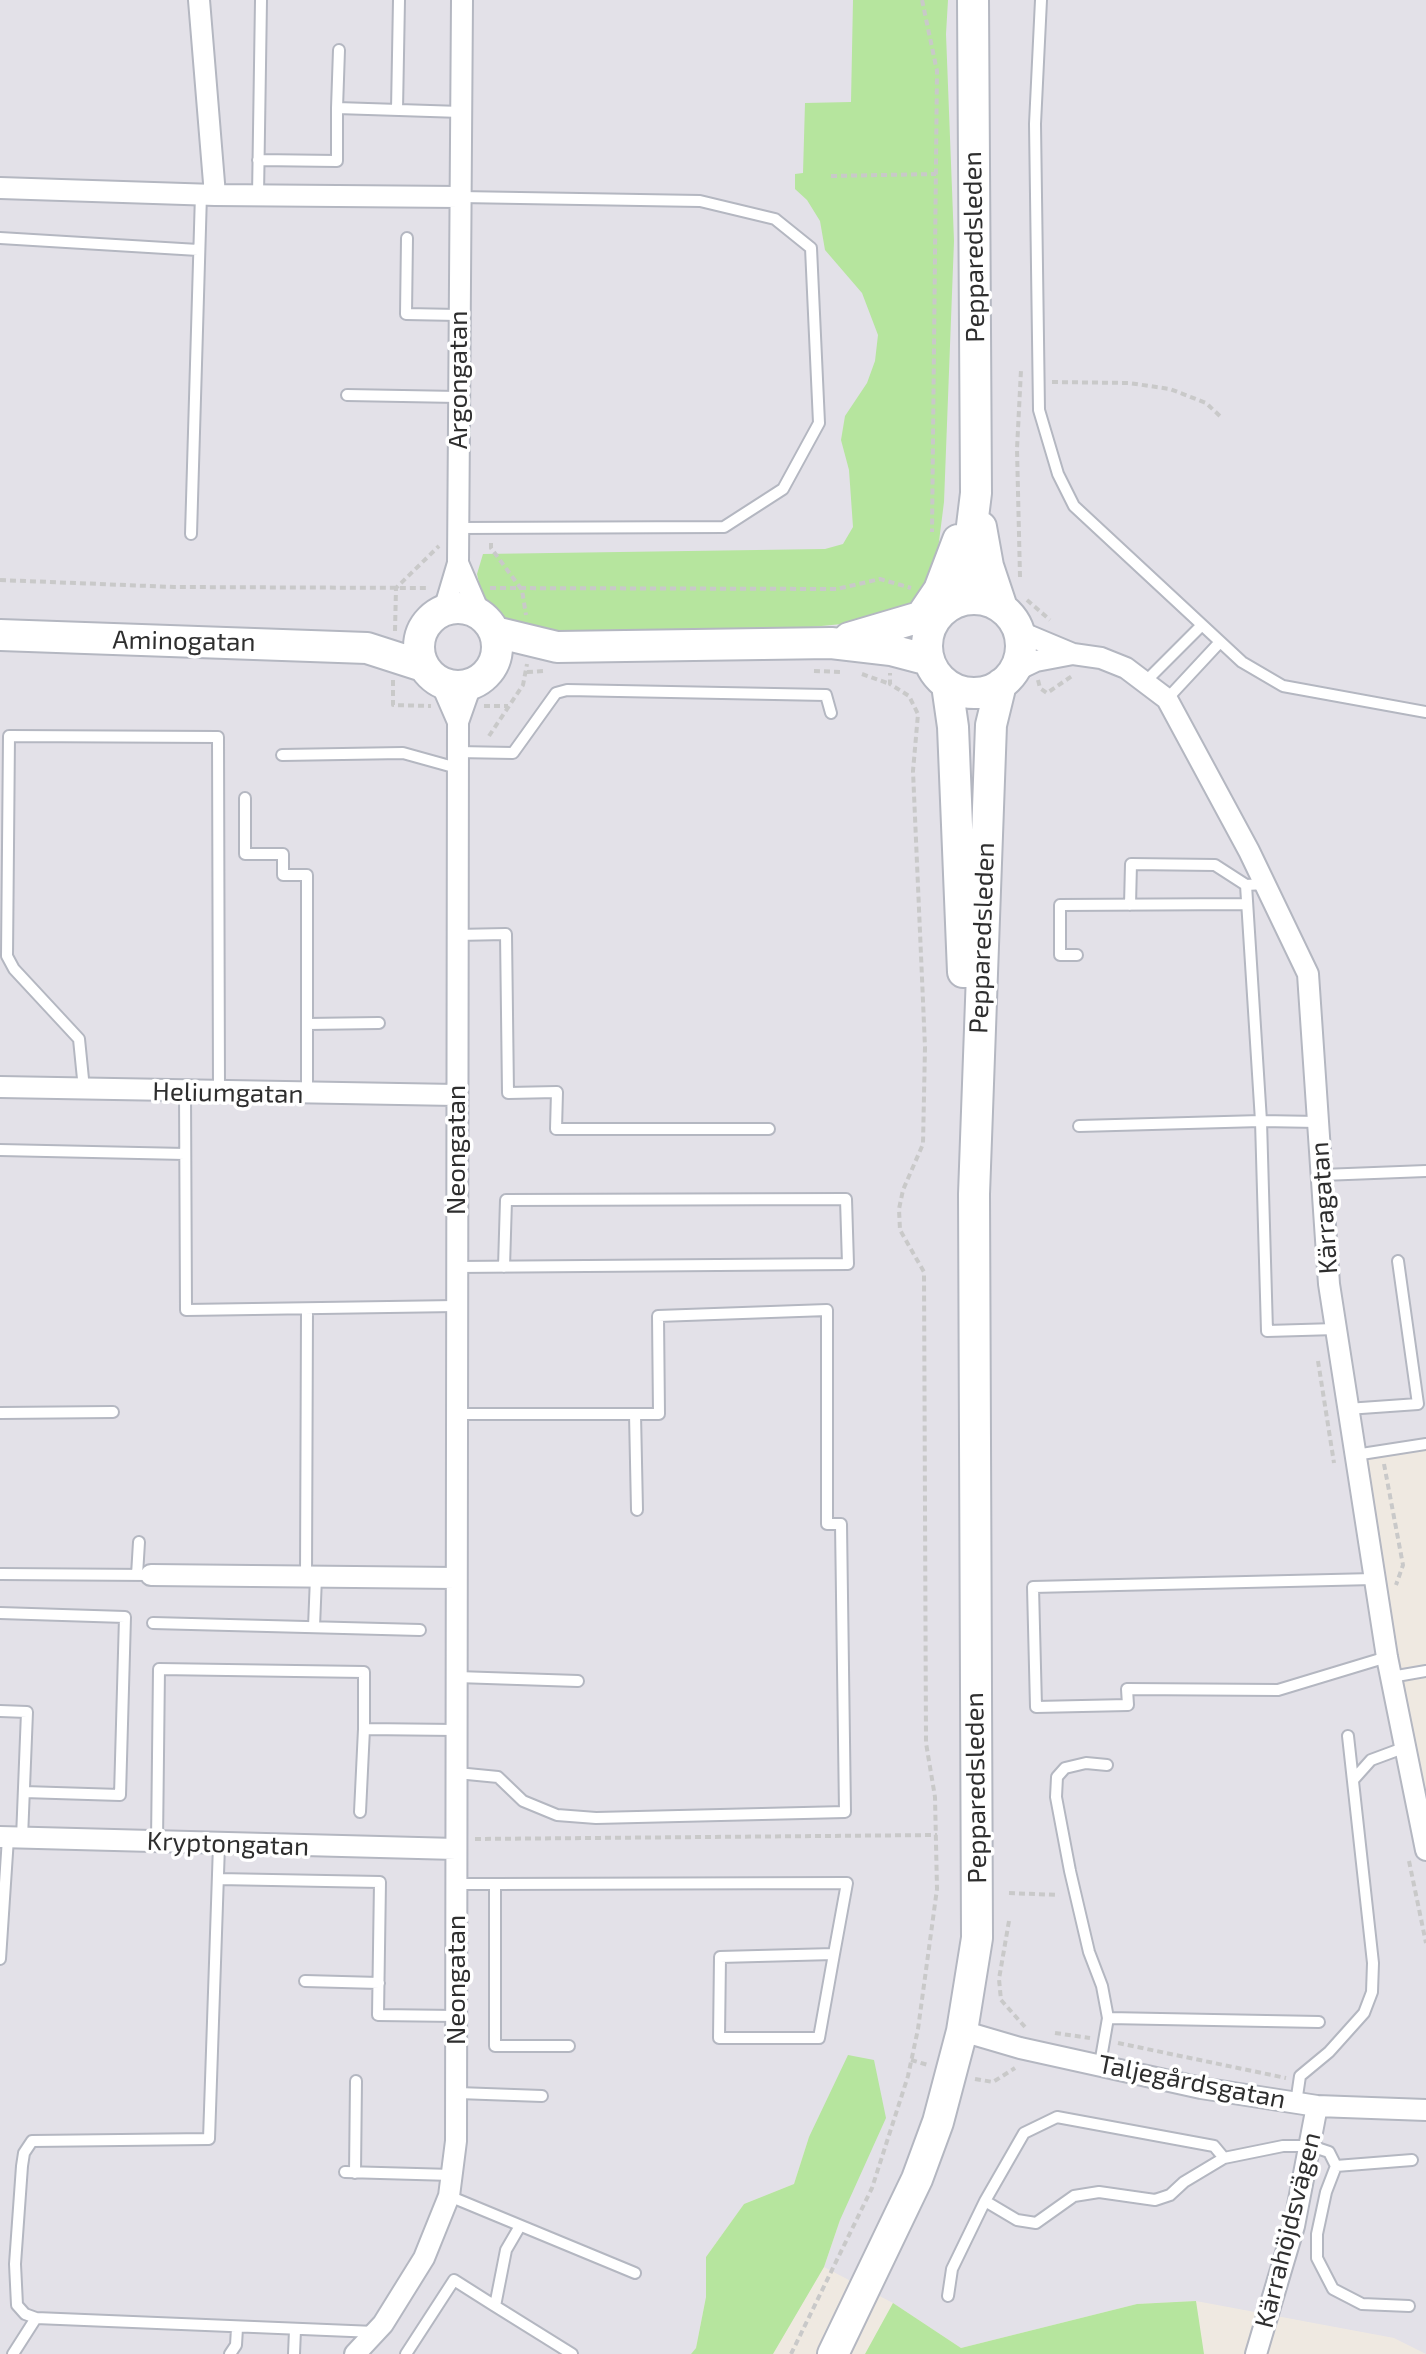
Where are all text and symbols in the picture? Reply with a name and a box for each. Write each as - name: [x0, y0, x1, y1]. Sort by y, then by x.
- street label: Pepparedsleden: [957, 151, 991, 343]
- street label: Argongatan: [442, 311, 474, 449]
- street label: Aminogatan: [112, 624, 256, 658]
- street label: Pepparedsleden: [963, 842, 1001, 1034]
- street label: Heliumgatan: [152, 1076, 304, 1110]
- street label: Neongatan: [440, 1085, 472, 1215]
- street label: Kärragatan: [1304, 1141, 1344, 1275]
- street label: Pepparedsleden: [959, 1692, 993, 1884]
- street label: Kryptongatan: [146, 1826, 310, 1862]
- street label: Neongatan: [440, 1915, 472, 2045]
- street label: Taljegårdsgatan: [1096, 2049, 1288, 2115]
- street label: Kärrahöjdsvägen: [1249, 2129, 1327, 2331]

